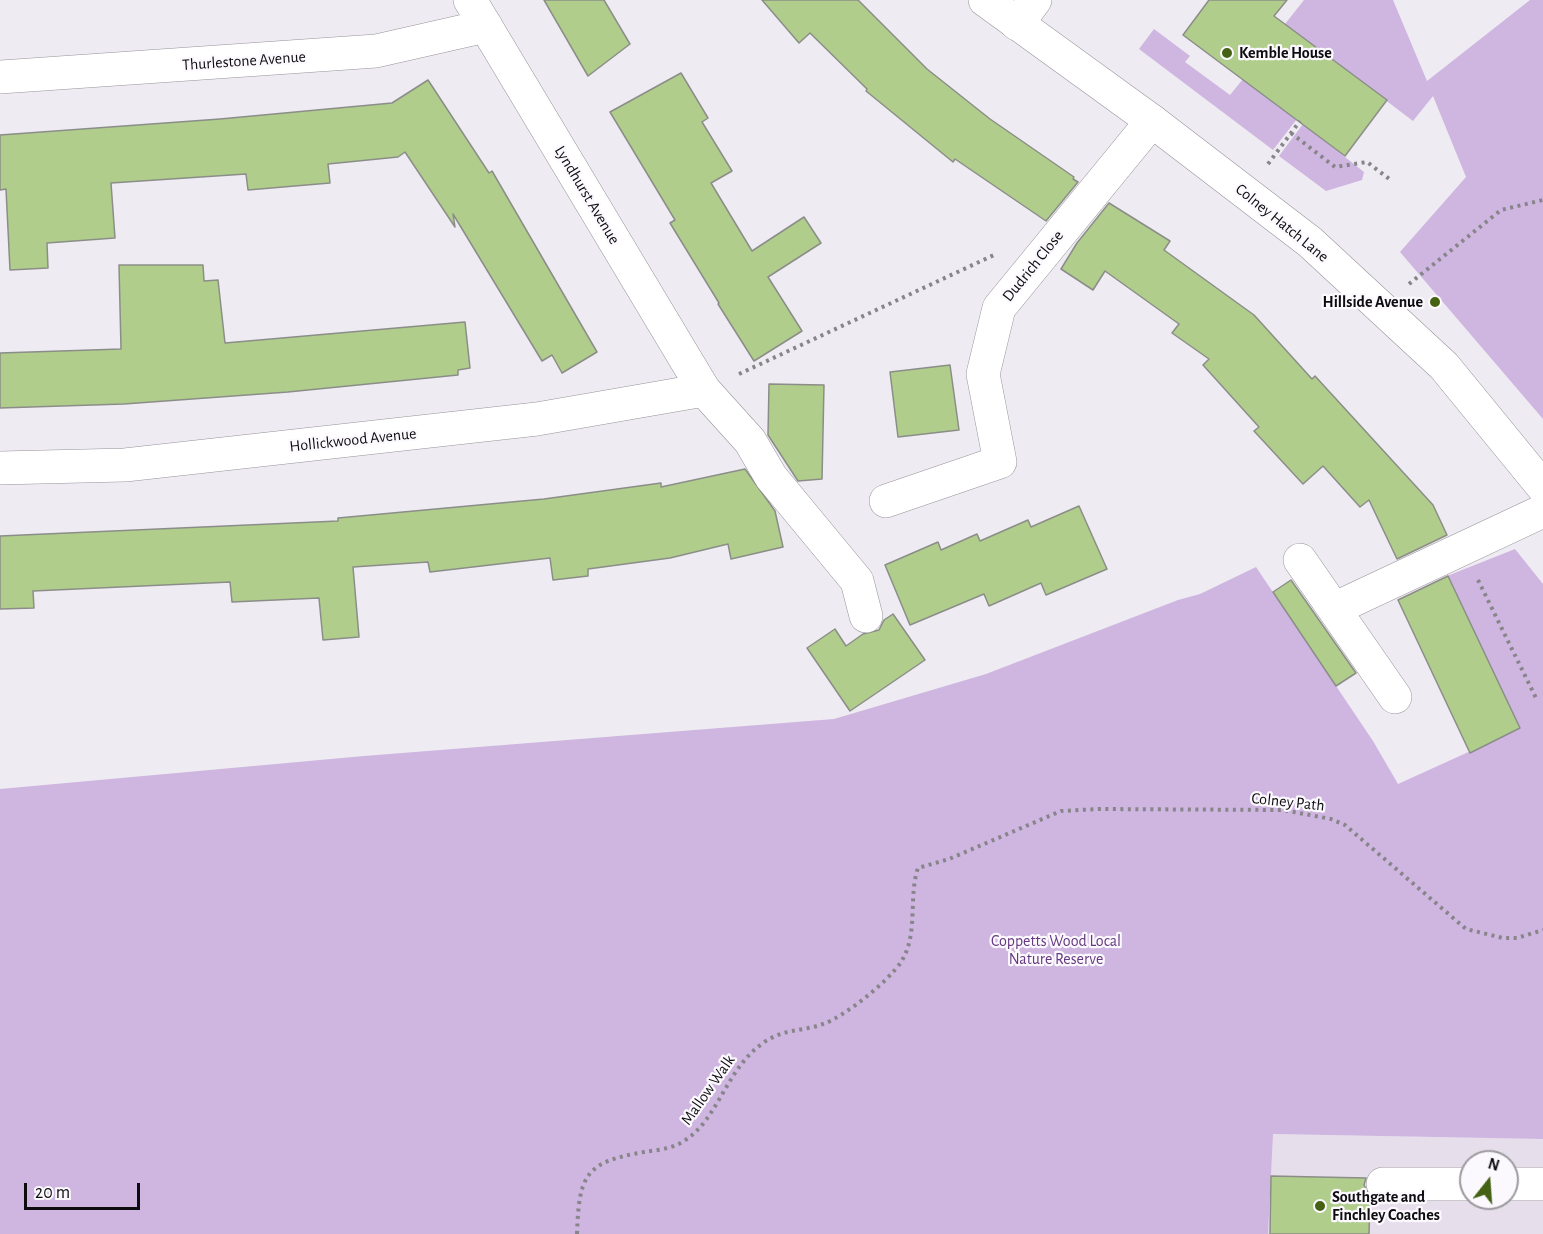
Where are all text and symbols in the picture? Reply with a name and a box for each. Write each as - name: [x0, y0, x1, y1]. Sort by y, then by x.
- place label: Kemble House: [1239, 43, 1332, 63]
- marker: Kemble House: [1220, 46, 1234, 60]
- street label: Thurlestone Avenue: [182, 47, 306, 75]
- street label: Lyndhurst Avenue: [550, 142, 624, 248]
- street label: Colney Hatch Lane: [1231, 180, 1333, 266]
- street label: Dudrich Close: [998, 226, 1068, 306]
- place label: Hillside Avenue: [1323, 292, 1423, 312]
- marker: Hillside Avenue: [1428, 295, 1442, 309]
- street label: Hollickwood Avenue: [289, 424, 417, 456]
- street label: Colney Path: [1250, 789, 1326, 815]
- park label: Coppetts Wood Local Nature Reserve: [991, 931, 1121, 969]
- street label: Mallow Walk: [677, 1051, 739, 1129]
- north arrow: [1459, 1150, 1519, 1210]
- text: N: [1486, 1155, 1501, 1174]
- scale bar: [27, 1171, 142, 1209]
- text: 20 m: [35, 1184, 70, 1202]
- place label: Southgate and Finchley Coaches: [1332, 1187, 1440, 1225]
- marker: Southgate and Finchley Coaches: [1313, 1199, 1327, 1213]

